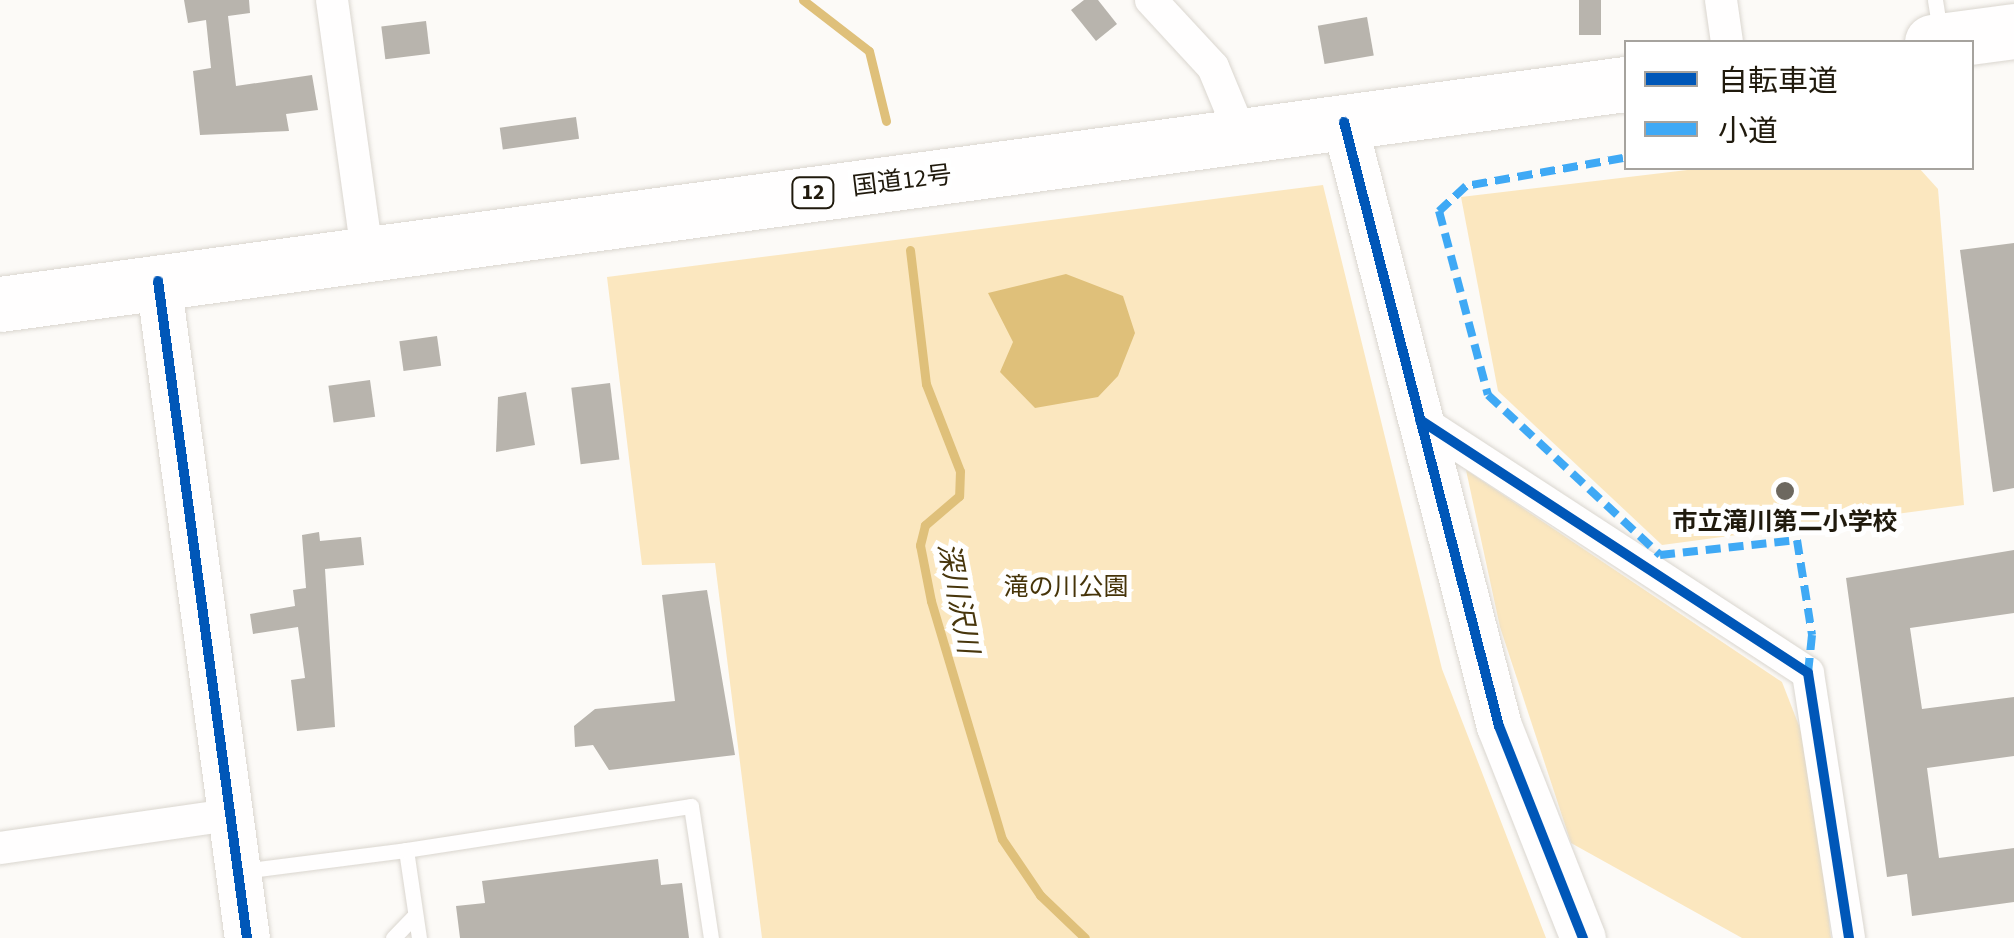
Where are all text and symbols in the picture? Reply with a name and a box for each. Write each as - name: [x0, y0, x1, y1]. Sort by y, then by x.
- legend: [1624, 40, 1974, 170]
- text: 自転車道: [1718, 60, 1838, 103]
- text: 小道: [1718, 110, 1778, 153]
- street label: 国道12号: [851, 160, 953, 202]
- road number: 12: [790, 176, 836, 210]
- marker: 市立滝川第二小学校: [1774, 480, 1796, 502]
- place label: 市立滝川第二小学校: [1673, 507, 1897, 537]
- water label: 深川沢川: [931, 540, 985, 656]
- park label: 滝の川公園: [1004, 572, 1128, 602]

